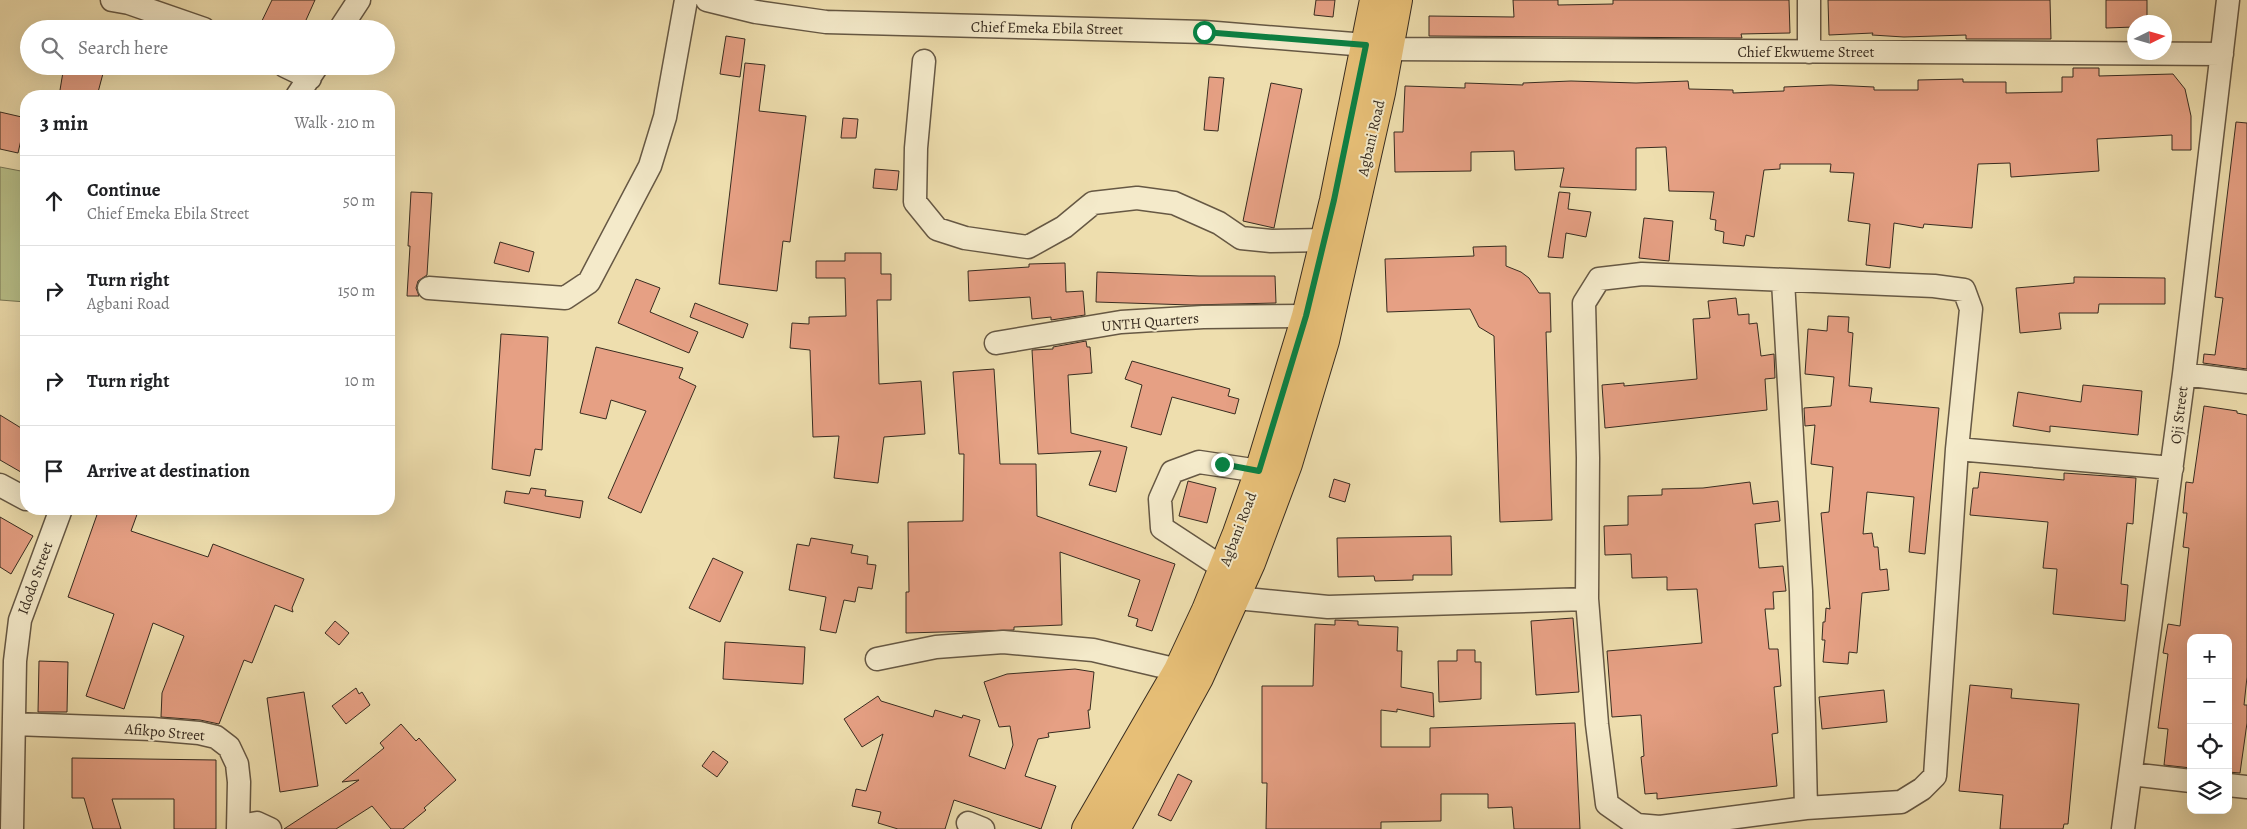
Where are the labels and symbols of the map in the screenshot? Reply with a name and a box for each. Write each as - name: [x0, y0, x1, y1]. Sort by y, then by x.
- north arrow: [2127, 15, 2172, 60]
- street label: Chief Emeka Ebila Street: [971, 17, 1123, 39]
- route start: [1193, 21, 1216, 44]
- street label: Chief Ekwueme Street: [1737, 42, 1875, 62]
- street label: Agbani Road: [1352, 97, 1390, 179]
- street label: UNTH Quarters: [1100, 308, 1200, 336]
- street label: Oji Street: [2166, 385, 2192, 445]
- route end: [1211, 453, 1234, 476]
- street label: Agbani Road: [1214, 488, 1262, 570]
- street label: Idodo Street: [13, 539, 57, 617]
- street label: Afikpo Street: [123, 718, 206, 745]

